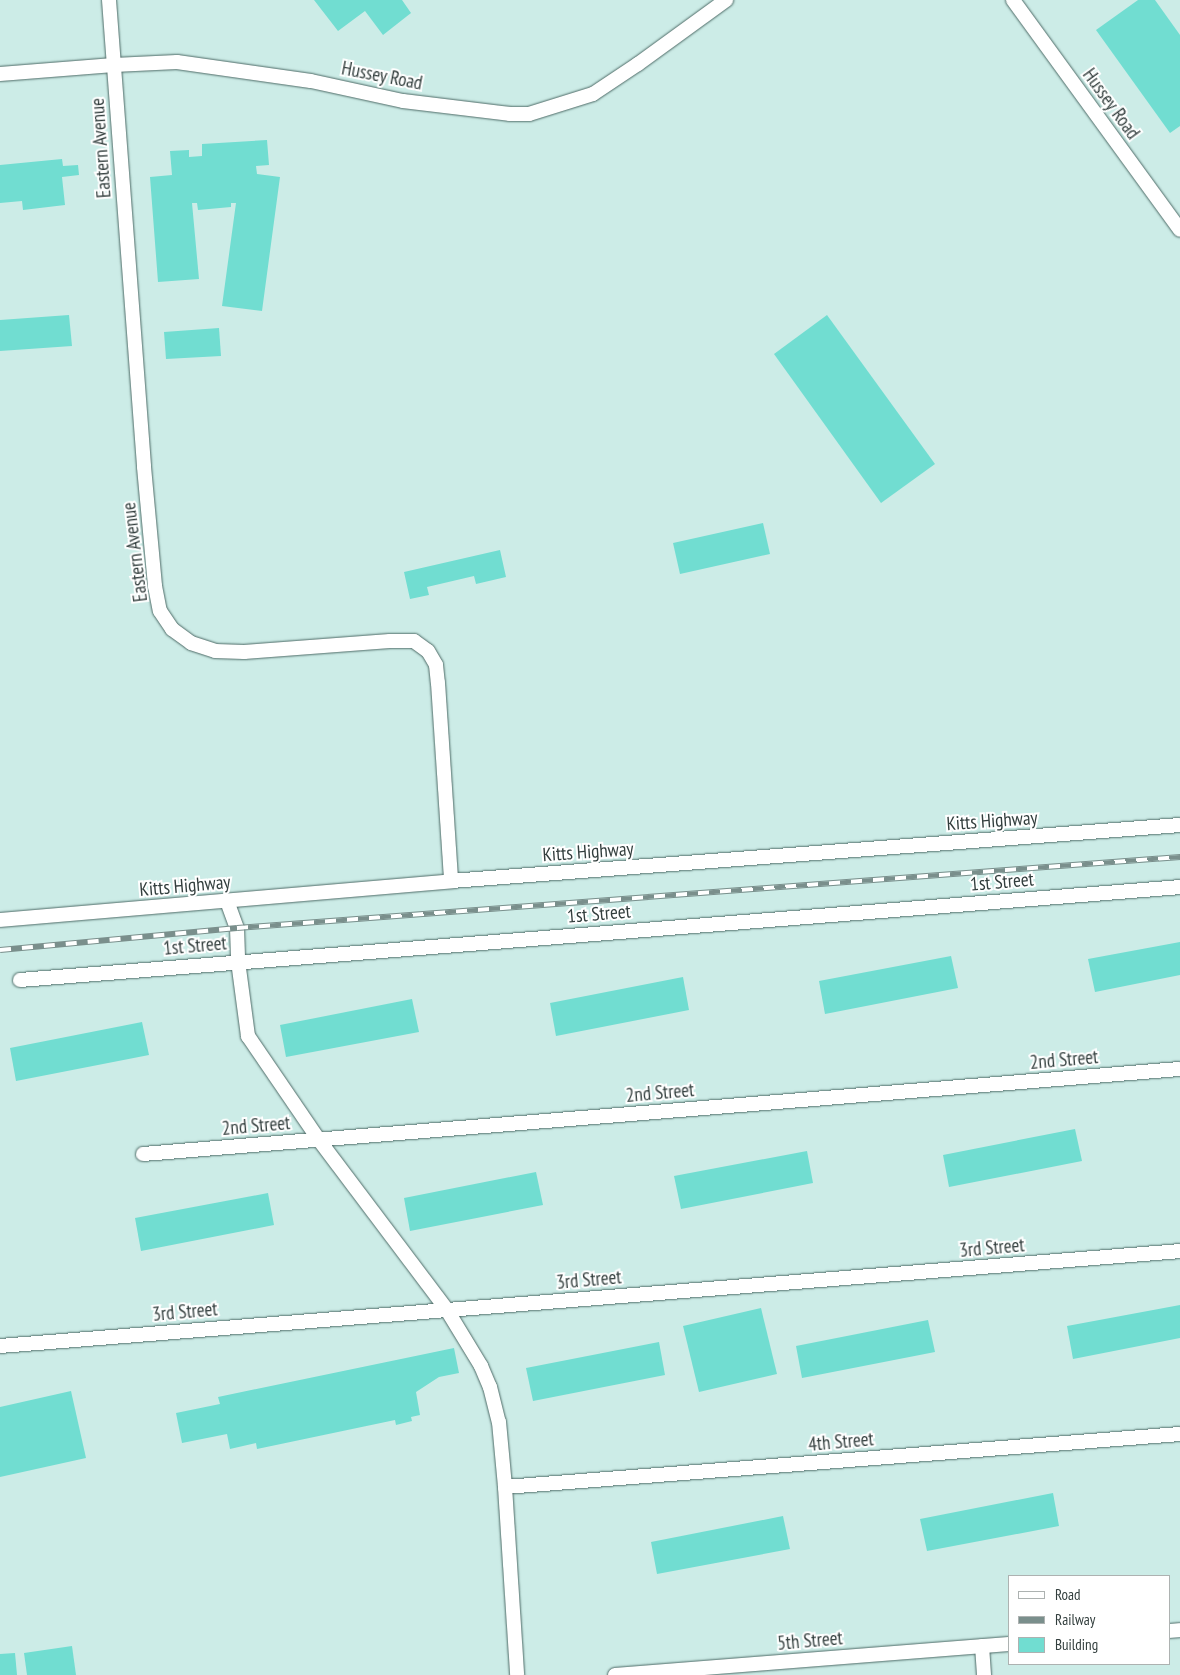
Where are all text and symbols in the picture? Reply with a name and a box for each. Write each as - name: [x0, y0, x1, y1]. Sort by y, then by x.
- street label: Hussey Road: [339, 57, 425, 95]
- street label: Hussey Road: [1078, 64, 1144, 144]
- street label: Eastern Avenue: [86, 97, 116, 199]
- street label: Eastern Avenue: [118, 501, 152, 603]
- street label: Kitts Highway: [946, 806, 1038, 836]
- street label: Kitts Highway: [542, 837, 634, 867]
- street label: 1st Street: [969, 868, 1035, 896]
- street label: Kitts Highway: [139, 871, 231, 901]
- street label: 1st Street: [566, 900, 632, 928]
- street label: 1st Street: [162, 932, 228, 960]
- street label: 2nd Street: [1029, 1046, 1099, 1074]
- street label: 2nd Street: [625, 1079, 695, 1107]
- street label: 2nd Street: [221, 1112, 291, 1140]
- street label: 3rd Street: [958, 1234, 1026, 1262]
- street label: 3rd Street: [555, 1266, 623, 1294]
- street label: 3rd Street: [151, 1298, 219, 1326]
- street label: 4th Street: [807, 1428, 875, 1456]
- legend: [1008, 1575, 1170, 1665]
- text: Road: [1055, 1585, 1081, 1604]
- text: Railway: [1055, 1610, 1095, 1629]
- street label: 5th Street: [776, 1627, 844, 1655]
- text: Building: [1055, 1635, 1098, 1654]

